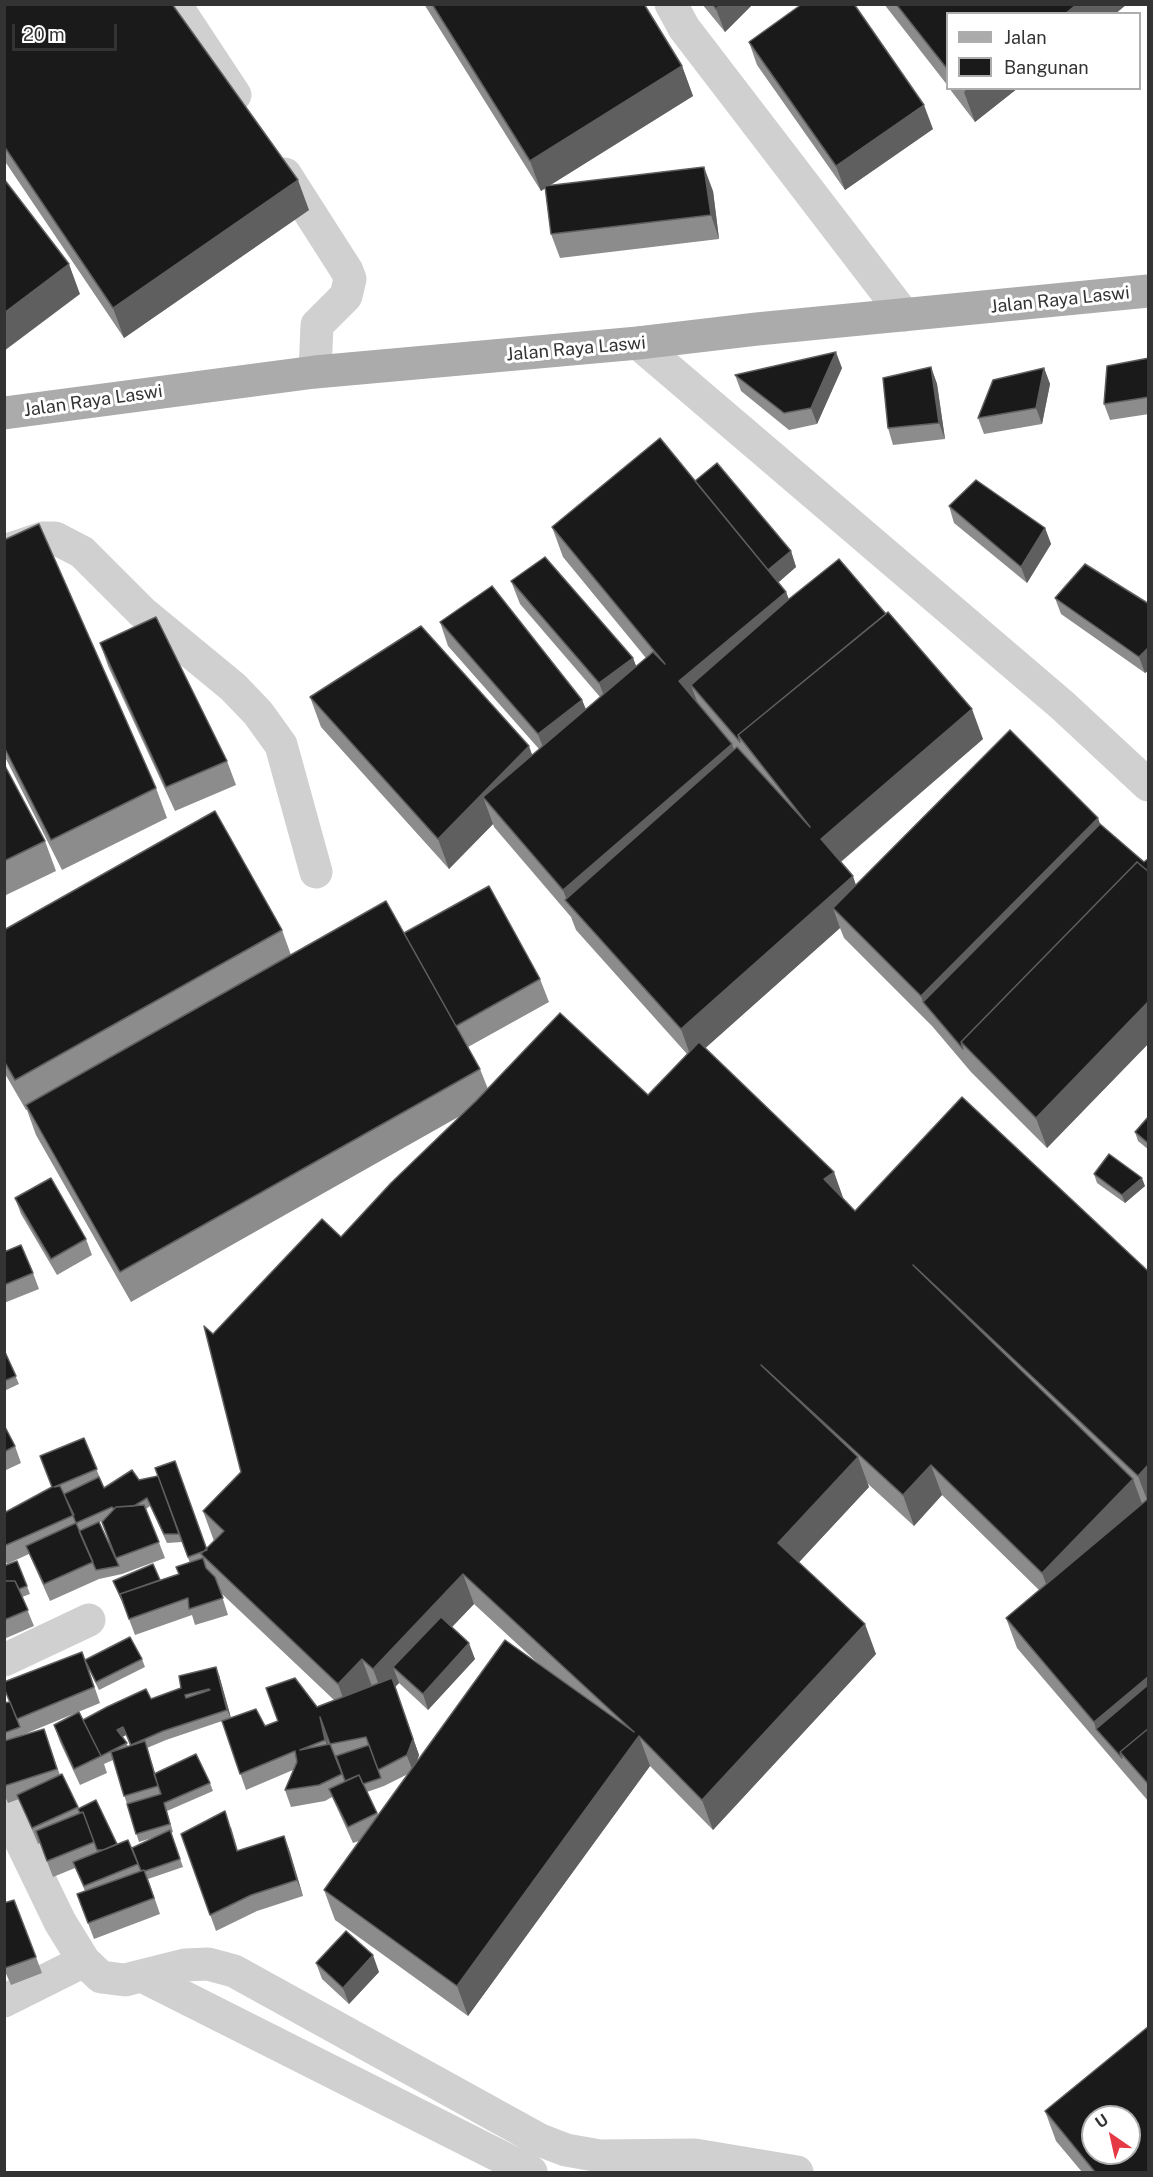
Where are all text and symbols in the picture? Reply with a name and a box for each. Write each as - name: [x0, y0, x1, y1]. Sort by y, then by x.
- scale bar: [15, 12, 120, 50]
- legend: [946, 12, 1141, 90]
- text: 20 m: [23, 24, 65, 45]
- text: Jalan: [1004, 27, 1047, 48]
- text: Bangunan: [1004, 57, 1089, 78]
- street label: Jalan Raya Laswi: [989, 282, 1131, 318]
- street label: Jalan Raya Laswi: [505, 332, 647, 366]
- street label: Jalan Raya Laswi: [22, 381, 164, 421]
- north arrow: [1081, 2105, 1141, 2165]
- text: U: [1092, 2110, 1112, 2132]

